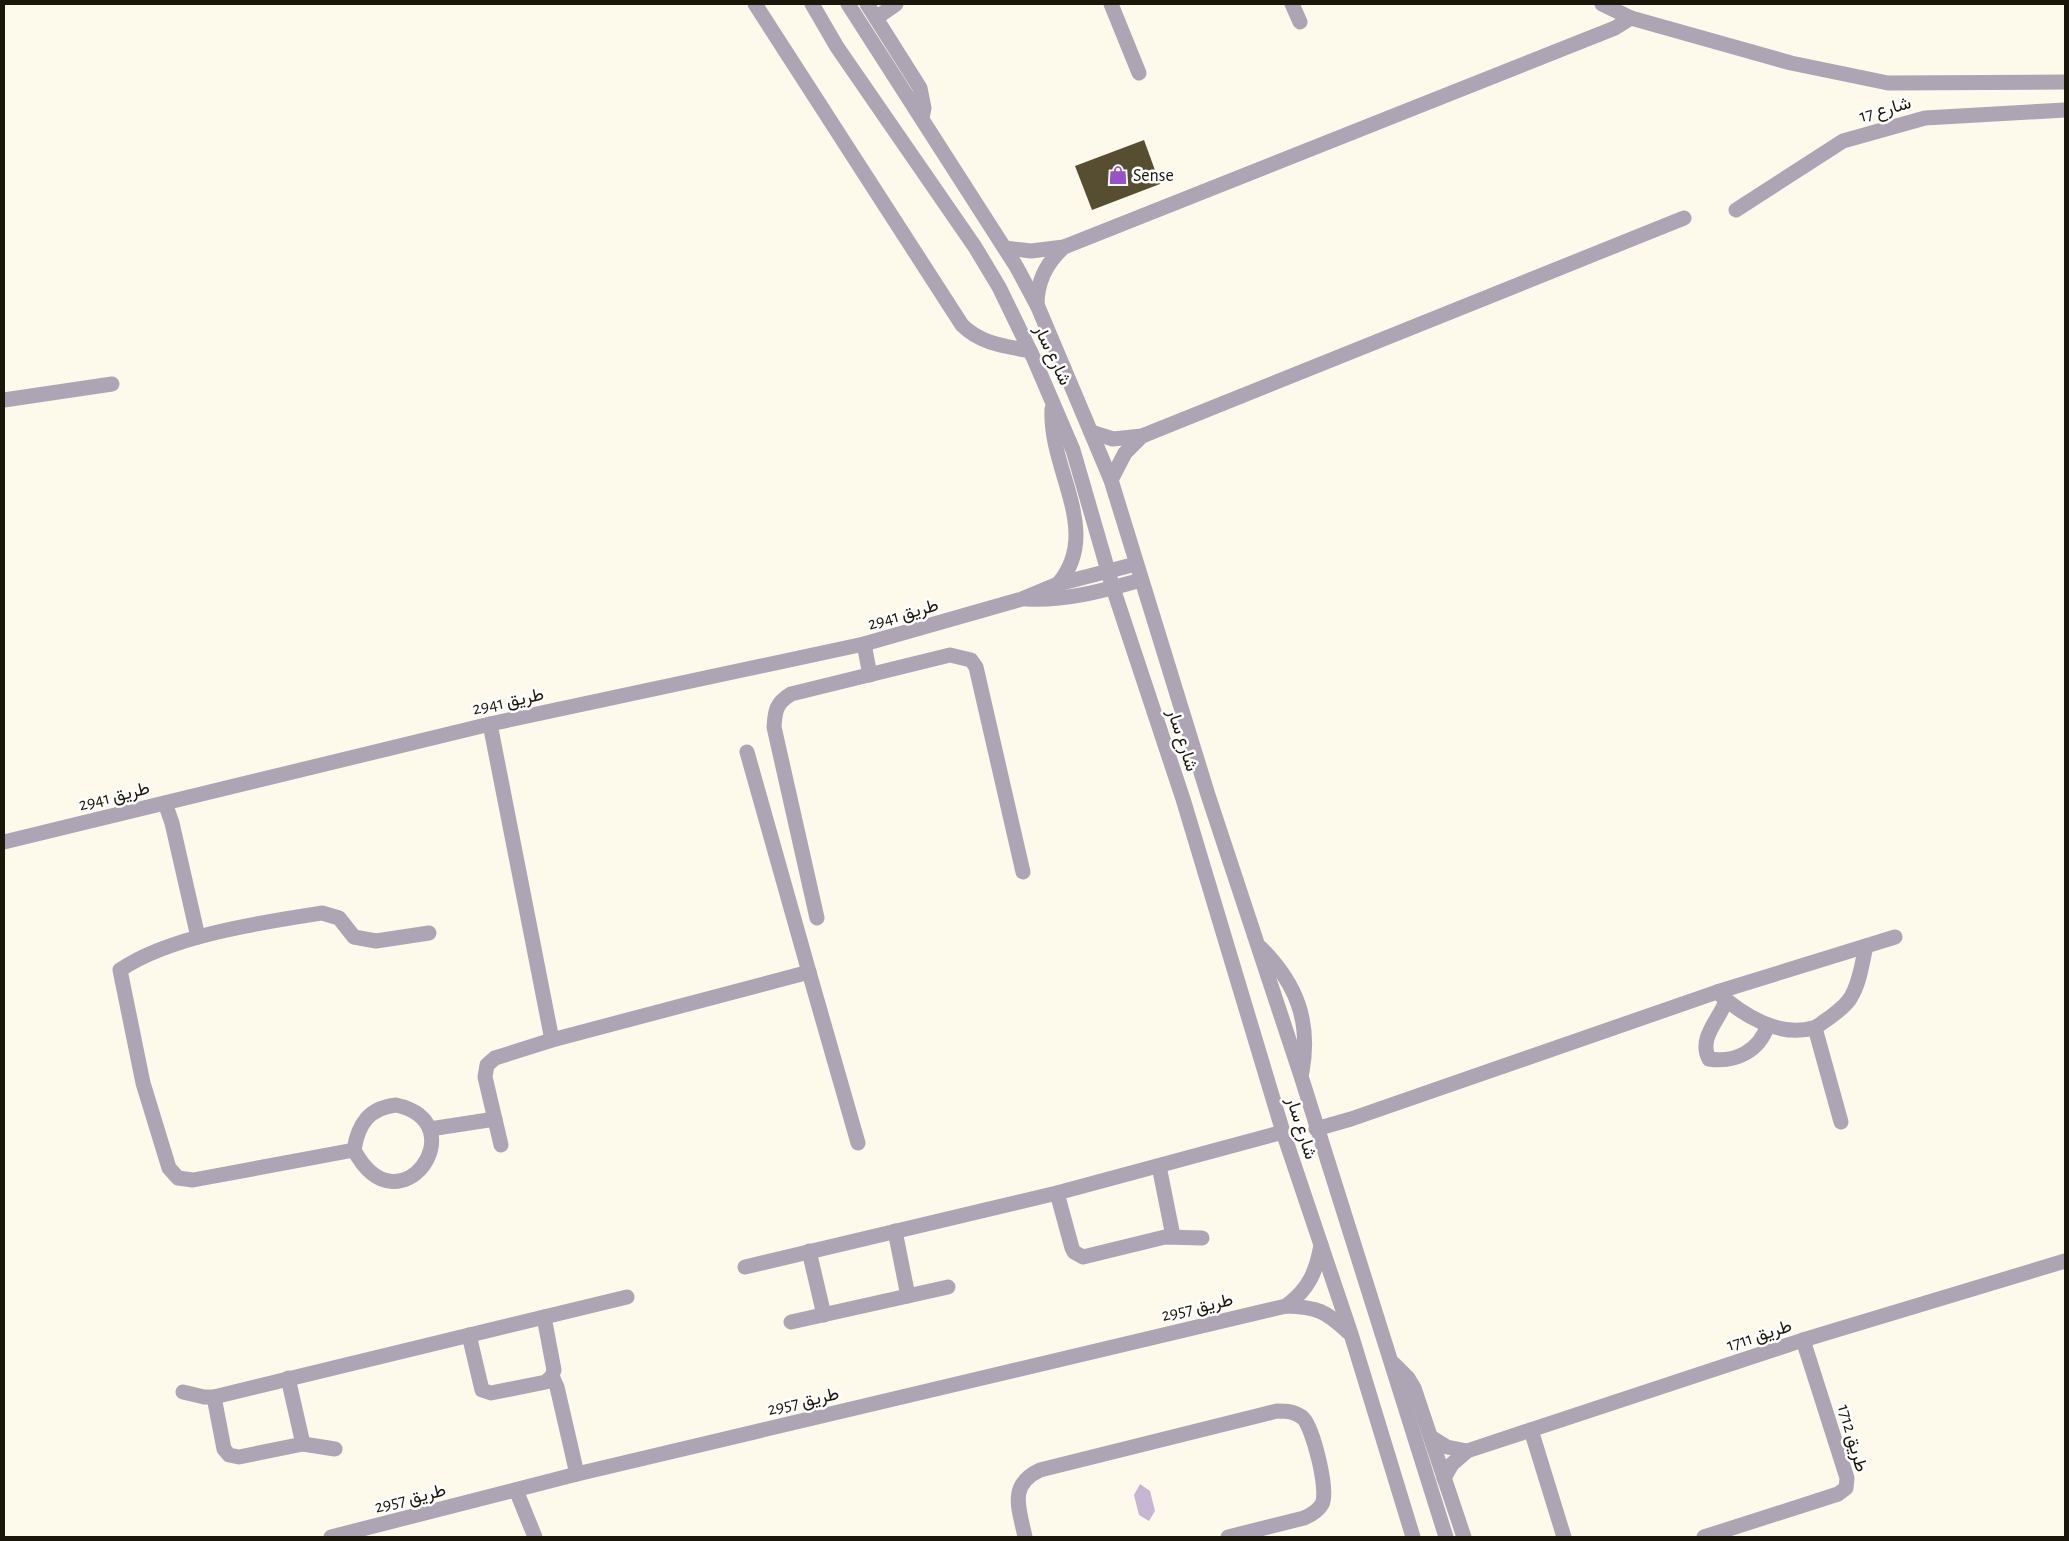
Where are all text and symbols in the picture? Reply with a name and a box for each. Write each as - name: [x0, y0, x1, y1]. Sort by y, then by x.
- street label: شارع 17: [1857, 94, 1914, 128]
- shop icon: Sense: [1107, 164, 1129, 186]
- place label: Sense: [1133, 167, 1174, 185]
- street label: شارع سار: [1028, 322, 1074, 389]
- street label: طريق 2941: [866, 596, 941, 635]
- street label: طريق 2941: [471, 686, 546, 719]
- street label: شارع سار: [1161, 706, 1201, 774]
- street label: طريق 2941: [77, 779, 152, 815]
- street label: شارع سار: [1280, 1094, 1320, 1162]
- street label: طريق 2957: [1160, 1291, 1235, 1326]
- street label: طريق 1711: [1725, 1317, 1794, 1356]
- street label: طريق 2957: [766, 1385, 841, 1420]
- street label: طريق 1712: [1833, 1403, 1870, 1474]
- street label: طريق 2957: [373, 1481, 448, 1517]

